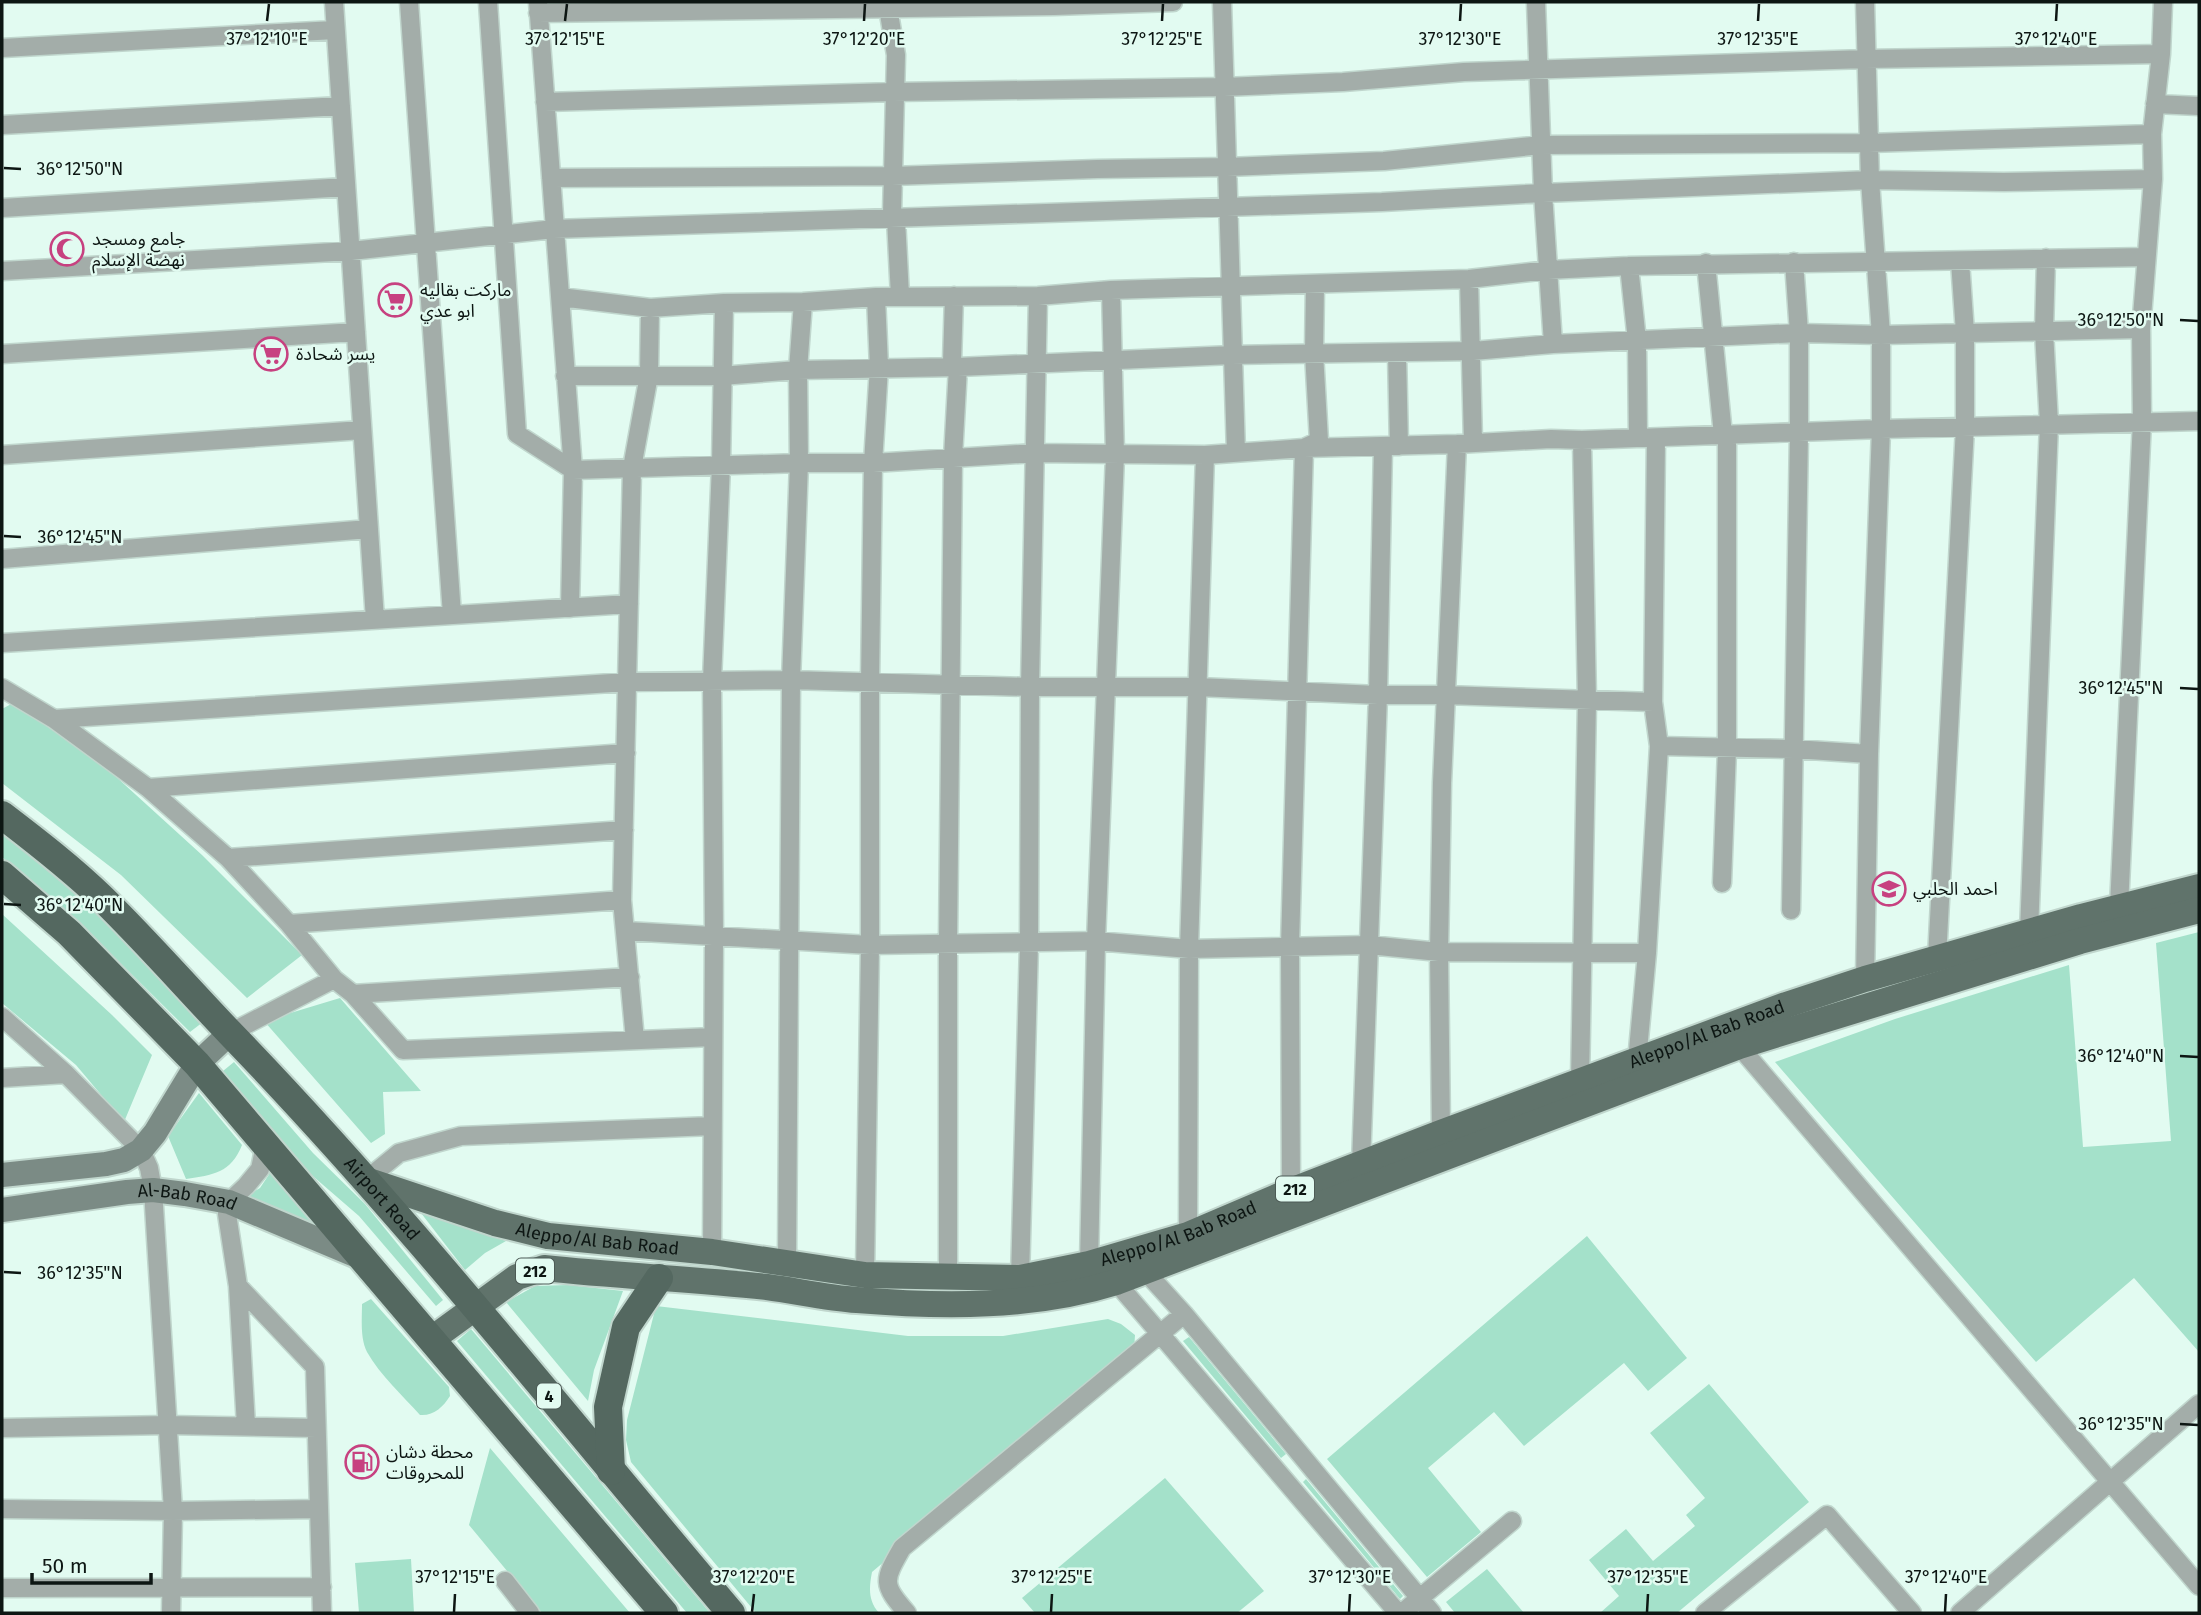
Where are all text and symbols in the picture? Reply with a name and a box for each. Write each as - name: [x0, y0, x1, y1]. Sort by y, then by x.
- text: 37°12'10"E: [226, 28, 308, 50]
- text: 37°12'15"E: [525, 28, 605, 50]
- text: 37°12'20"E: [823, 28, 905, 50]
- text: 37°12'25"E: [1121, 28, 1203, 50]
- text: 37°12'30"E: [1419, 28, 1501, 50]
- text: 37°12'35"E: [1717, 28, 1799, 50]
- text: 37°12'40"E: [2015, 28, 2097, 50]
- text: 36°12'50"N: [37, 158, 123, 180]
- place label: جامع ومسجد نهضة الإسلام: [92, 228, 185, 274]
- mosque icon: جامع ومسجد نهضة الإسلام: [48, 230, 86, 268]
- place label: ماركت بقاليه ابو عدي: [420, 279, 512, 324]
- supermarket icon: ماركت بقاليه ابو عدي: [376, 281, 414, 319]
- text: 36°12'50"N: [2078, 309, 2164, 331]
- supermarket icon: يسر شحادة: [252, 335, 290, 373]
- place label: يسر شحادة: [296, 343, 375, 365]
- text: 36°12'45"N: [37, 526, 123, 548]
- text: 36°12'45"N: [2078, 677, 2164, 699]
- school or university icon: احمد الحلبي: [1870, 870, 1908, 908]
- place label: احمد الحلبي: [1913, 878, 1998, 902]
- text: 36°12'40"N: [37, 894, 123, 916]
- street label: Aleppo/Al Bab Road: [1626, 995, 1788, 1073]
- text: 36°12'40"N: [2078, 1045, 2164, 1067]
- street label: Airport Road: [340, 1153, 424, 1245]
- road number: 212: [1276, 1176, 1314, 1202]
- street label: Al-Bab Road: [137, 1179, 241, 1215]
- street label: Aleppo/Al Bab Road: [1098, 1196, 1260, 1271]
- street label: Aleppo/Al Bab Road: [514, 1218, 680, 1260]
- road number: 212: [516, 1259, 554, 1284]
- text: 36°12'35"N: [37, 1262, 123, 1284]
- road number: 4: [537, 1384, 561, 1408]
- text: 36°12'35"N: [2078, 1413, 2164, 1435]
- place label: محطة دشان للمحروقات: [386, 1441, 473, 1484]
- fuel station icon: محطة دشان للمحروقات: [343, 1443, 381, 1481]
- scale bar: [32, 1542, 150, 1586]
- text: 50 m: [42, 1553, 88, 1579]
- text: 37°12'15"E: [415, 1566, 495, 1588]
- text: 37°12'20"E: [713, 1566, 795, 1588]
- text: 37°12'25"E: [1011, 1566, 1093, 1588]
- text: 37°12'30"E: [1309, 1566, 1391, 1588]
- text: 37°12'35"E: [1607, 1566, 1689, 1588]
- text: 37°12'40"E: [1905, 1566, 1987, 1588]

